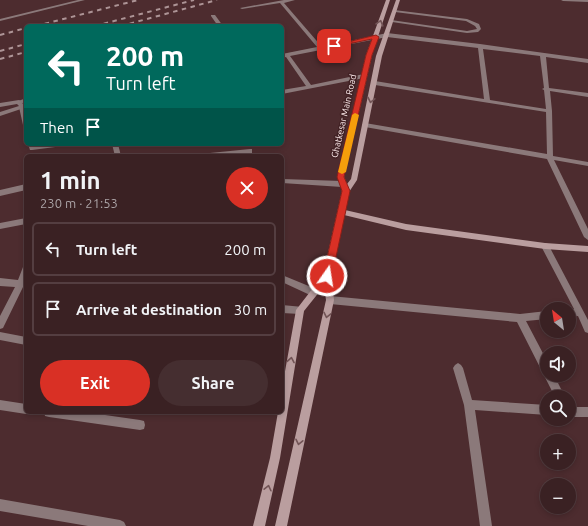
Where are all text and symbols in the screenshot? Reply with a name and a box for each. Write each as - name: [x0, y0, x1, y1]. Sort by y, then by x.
- one-way arrow: [375, 20, 384, 27]
- pin: [317, 29, 351, 63]
- icon: arrive: [323, 35, 345, 57]
- icon: left: [40, 40, 92, 92]
- text: 200 m: [106, 40, 184, 71]
- text: Turn left: [106, 73, 176, 93]
- street label: Ghatkesar Main Road: [330, 73, 358, 159]
- one-way arrow: [367, 96, 375, 103]
- icon: arrive: [82, 116, 104, 138]
- text: Then: [40, 119, 74, 136]
- text: 1 min: [40, 167, 101, 194]
- button: close: [226, 167, 268, 209]
- text: 230 m · 21:53: [40, 196, 118, 210]
- icon: left: [42, 238, 64, 260]
- text: Turn left: [76, 241, 137, 258]
- text: 200 m: [224, 241, 266, 258]
- position arrow: [306, 255, 348, 297]
- icon: arrive: [42, 298, 64, 320]
- text: Arrive at destination: [76, 301, 222, 318]
- text: 30 m: [234, 301, 267, 318]
- north arrow: [540, 302, 576, 338]
- map controls: [540, 302, 576, 514]
- one-way arrow: [323, 312, 331, 318]
- button: sound: [540, 346, 576, 382]
- one-way arrow: [287, 357, 295, 363]
- button: Exit: [40, 360, 150, 406]
- button: Share: [158, 360, 268, 406]
- button: search: [540, 390, 576, 426]
- button: +: [540, 434, 576, 470]
- one-way arrow: [296, 439, 304, 445]
- button: −: [540, 478, 576, 514]
- one-way arrow: [263, 485, 271, 491]

